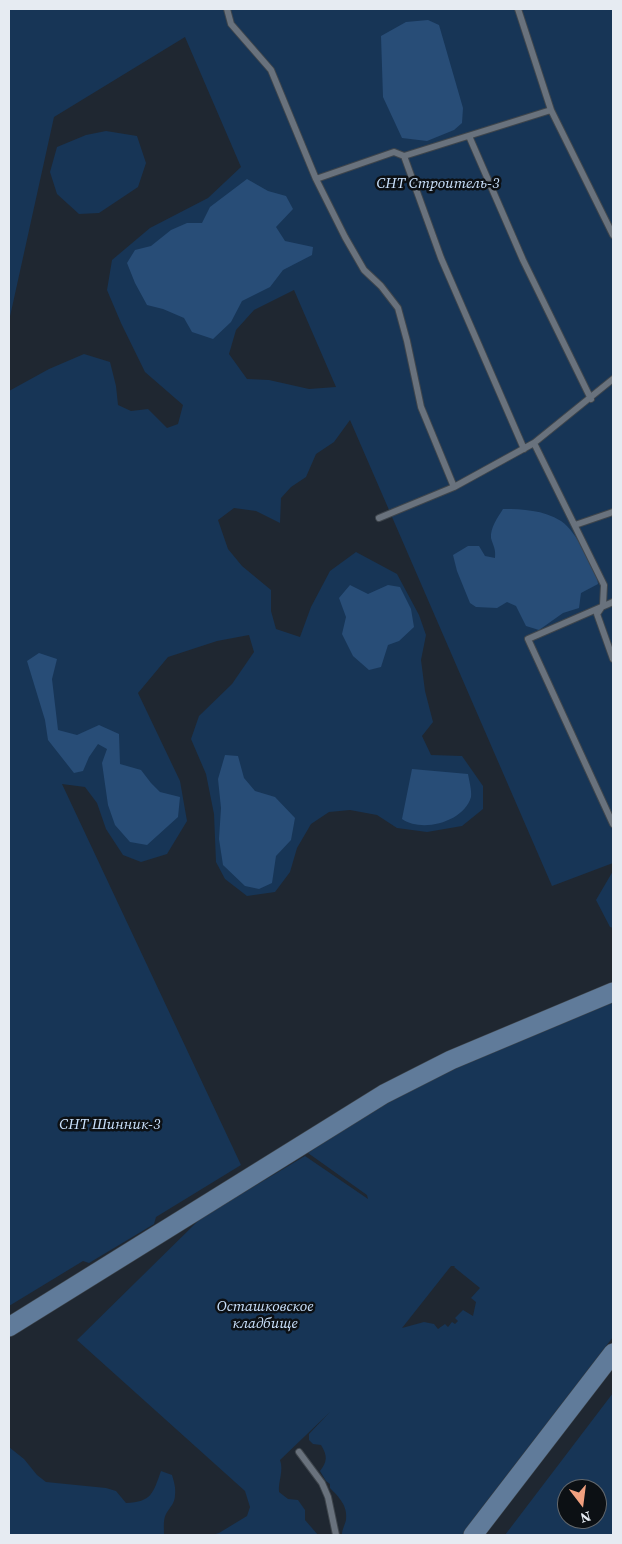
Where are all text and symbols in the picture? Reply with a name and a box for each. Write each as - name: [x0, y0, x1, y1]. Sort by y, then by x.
- park label: СНТ Строитель-3: [376, 175, 500, 193]
- park label: СНТ Шинник-3: [59, 1116, 161, 1134]
- park label: Осташковское кладбище: [217, 1298, 313, 1333]
- north arrow: [557, 1479, 607, 1529]
- text: N: [578, 1507, 593, 1529]

